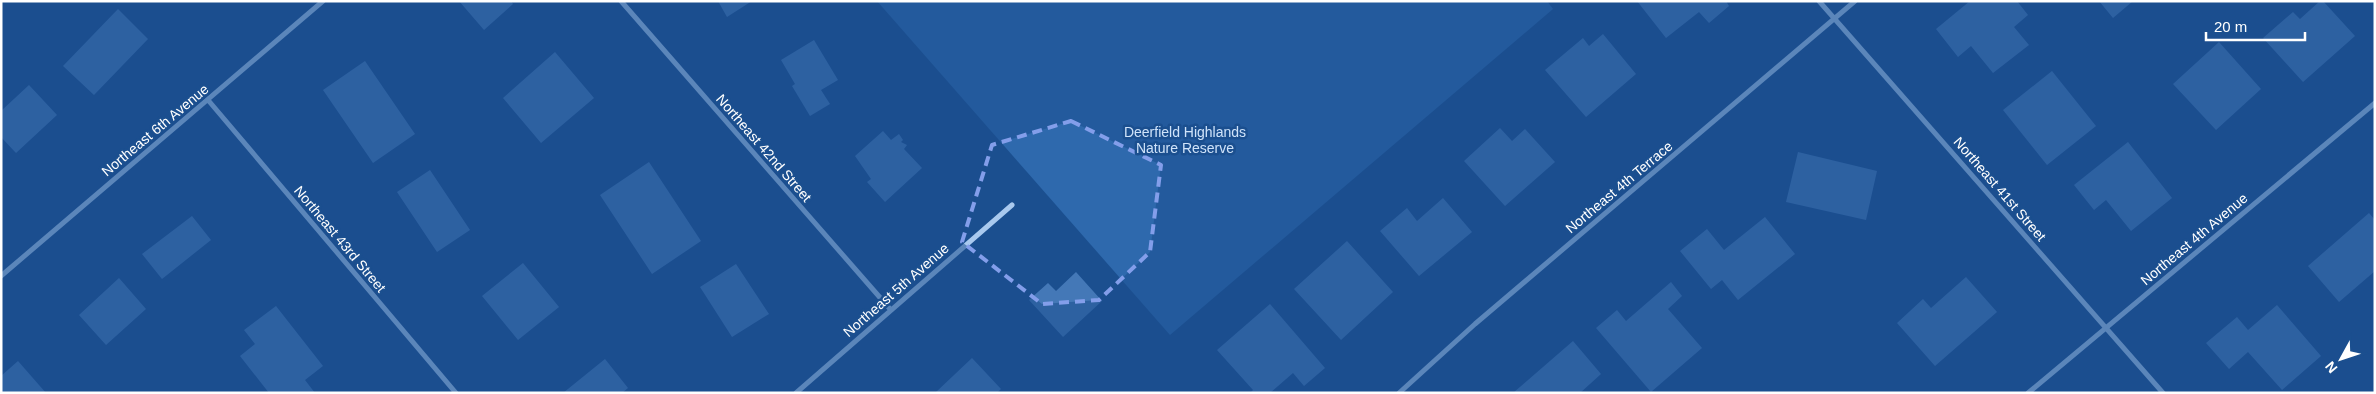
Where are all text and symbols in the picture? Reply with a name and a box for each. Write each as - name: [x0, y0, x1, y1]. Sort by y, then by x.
- scale bar: [2206, 10, 2305, 42]
- text: 20 m: [2214, 18, 2247, 35]
- street label: Northeast 6th Avenue: [98, 81, 212, 179]
- street label: Northeast 42nd Street: [713, 91, 815, 205]
- park label: Deerfield Highlands Nature Reserve: [1124, 124, 1246, 156]
- street label: Northeast 41st Street: [1951, 134, 2050, 244]
- street label: Northeast 4th Terrace: [1562, 138, 1676, 236]
- street label: Northeast 43rd Street: [291, 183, 389, 295]
- street label: Northeast 4th Avenue: [2137, 190, 2251, 288]
- street label: Northeast 5th Avenue: [840, 240, 952, 340]
- north arrow: [2316, 334, 2366, 384]
- text: N: [2322, 358, 2340, 376]

